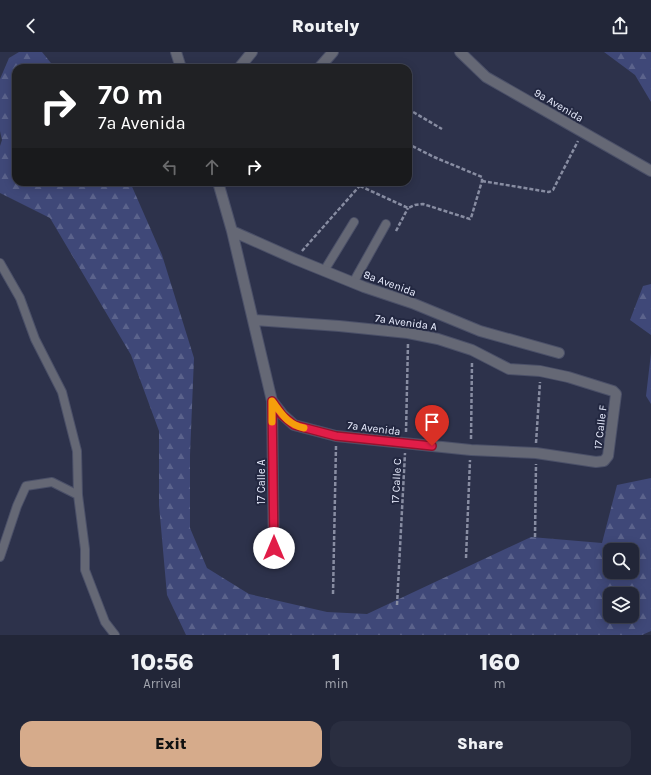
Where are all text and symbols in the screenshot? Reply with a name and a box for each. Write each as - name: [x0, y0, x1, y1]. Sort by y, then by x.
- icon: back: [20, 15, 42, 37]
- text: Routely: [292, 15, 359, 37]
- icon: share: [609, 15, 631, 37]
- text: 70 m: [98, 78, 163, 111]
- icon: right: [32, 80, 84, 132]
- street label: 9a Avenida: [532, 86, 586, 125]
- text: 7a Avenida: [98, 112, 186, 134]
- icon: left: [159, 156, 181, 178]
- icon: ahead: [201, 156, 223, 178]
- icon: right: [243, 156, 265, 178]
- street label: 8a Avenida: [362, 268, 418, 299]
- street label: 7a Avenida A: [374, 312, 438, 333]
- street label: 17 Calle F: [591, 404, 610, 450]
- pin: [415, 405, 449, 446]
- icon: arrive: [421, 411, 443, 433]
- street label: 7a Avenida: [347, 419, 401, 438]
- street label: 17 Calle C: [389, 458, 404, 504]
- street label: 17 Calle A: [255, 459, 268, 504]
- position arrow: [253, 527, 295, 569]
- map controls: [603, 543, 639, 623]
- button: search: [603, 543, 639, 579]
- button: layers: [603, 587, 639, 623]
- text: 10:56: [131, 648, 194, 676]
- text: 1: [332, 648, 341, 676]
- text: 160: [479, 648, 520, 676]
- text: Arrival: [143, 676, 181, 691]
- text: min: [324, 676, 348, 691]
- text: m: [494, 676, 506, 691]
- button: Exit: [20, 721, 322, 767]
- button: Share: [330, 721, 631, 767]

